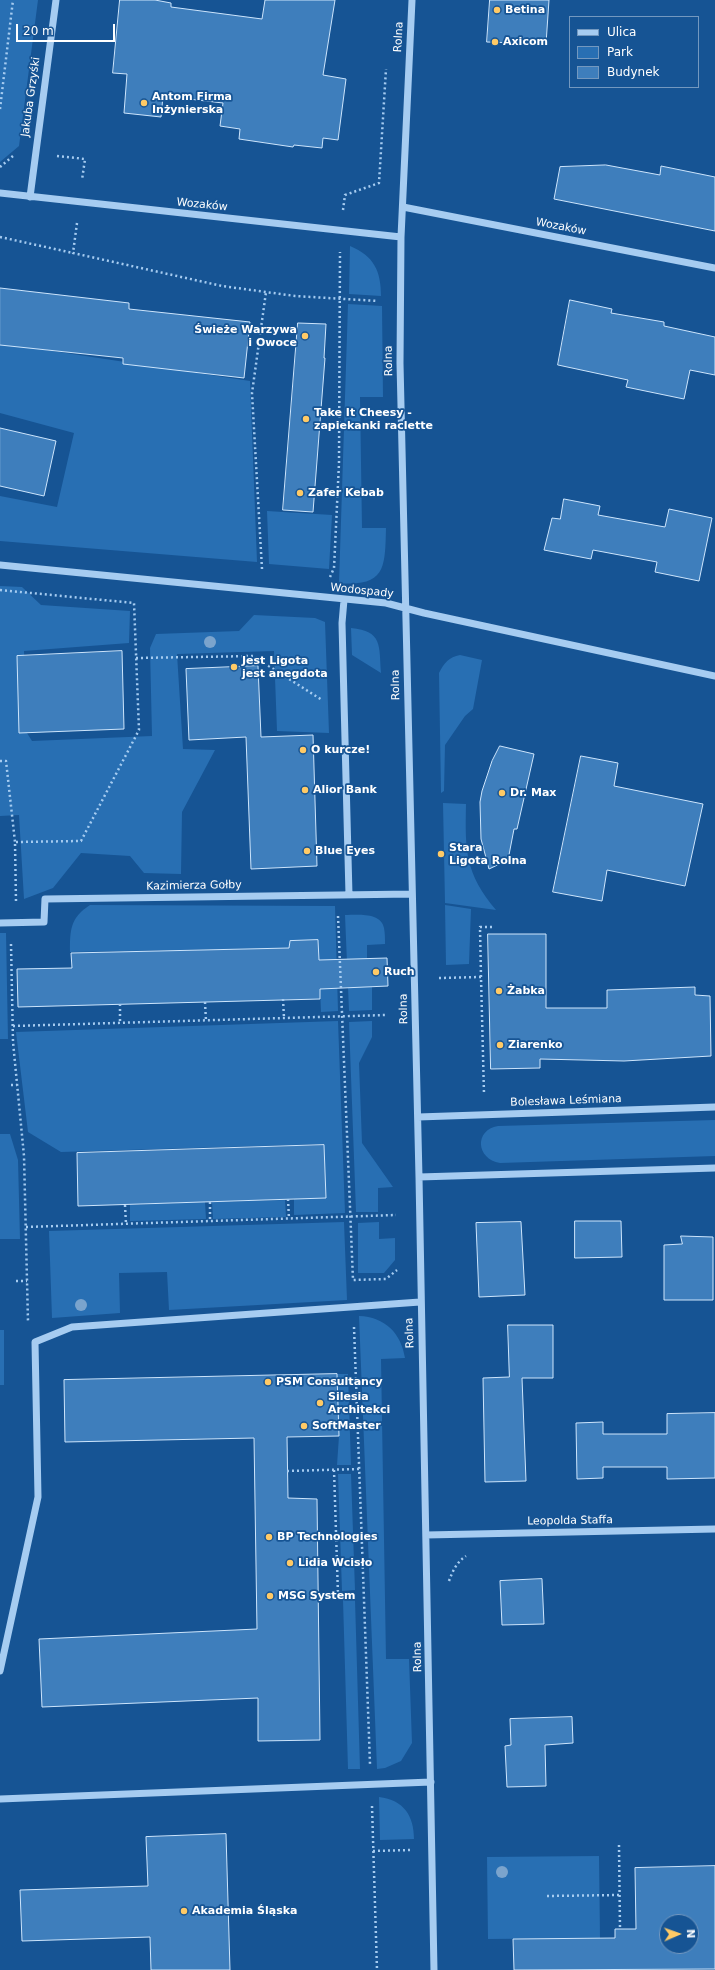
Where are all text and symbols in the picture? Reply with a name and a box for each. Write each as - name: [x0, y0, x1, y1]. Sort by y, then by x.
- place label: Betina: [505, 3, 545, 17]
- marker: Betina: [492, 5, 502, 15]
- scale bar: [18, 16, 117, 42]
- legend: [569, 16, 699, 88]
- street label: Rolna: [392, 21, 406, 53]
- text: 20 m: [23, 24, 54, 38]
- text: Ulica: [607, 25, 636, 39]
- place label: Axicom: [503, 35, 548, 49]
- marker: Axicom: [490, 37, 500, 47]
- text: Park: [607, 45, 633, 59]
- street label: Jakuba Grzyśki: [19, 56, 43, 138]
- text: Budynek: [607, 65, 660, 79]
- place label: Antom Firma Inżynierska: [152, 90, 232, 116]
- marker: Antom Firma Inżynierska: [139, 98, 149, 108]
- street label: Wozaków: [176, 196, 228, 214]
- street label: Wozaków: [535, 216, 587, 238]
- place label: Świeże Warzywa i Owoce: [194, 323, 297, 349]
- marker: Świeże Warzywa i Owoce: [300, 331, 310, 341]
- street label: Rolna: [382, 346, 396, 376]
- place label: Take It Cheesy - zapiekanki raclette: [314, 406, 433, 432]
- marker: Take It Cheesy - zapiekanki raclette: [301, 414, 311, 424]
- place label: Zafer Kebab: [308, 486, 384, 500]
- marker: Zafer Kebab: [295, 488, 305, 498]
- street label: Wodospady: [330, 581, 394, 601]
- place label: Jest Ligota jest anegdota: [242, 654, 328, 680]
- marker: Jest Ligota jest anegdota: [229, 662, 239, 672]
- street label: Rolna: [389, 670, 403, 700]
- place label: O kurcze!: [311, 743, 370, 757]
- marker: O kurcze!: [298, 745, 308, 755]
- place label: Alior Bank: [313, 783, 377, 797]
- marker: Alior Bank: [300, 785, 310, 795]
- place label: Dr. Max: [510, 786, 556, 800]
- marker: Dr. Max: [497, 788, 507, 798]
- place label: Stara Ligota Rolna: [449, 841, 527, 867]
- place label: Blue Eyes: [315, 844, 375, 858]
- marker: Blue Eyes: [302, 846, 312, 856]
- marker: Stara Ligota Rolna: [436, 849, 446, 859]
- street label: Kazimierza Gołby: [146, 879, 242, 893]
- place label: Ruch: [384, 965, 415, 979]
- marker: Ruch: [371, 967, 381, 977]
- place label: Żabka: [507, 984, 545, 998]
- marker: Żabka: [494, 986, 504, 996]
- street label: Rolna: [397, 994, 411, 1024]
- place label: Ziarenko: [508, 1038, 562, 1052]
- marker: Ziarenko: [495, 1040, 505, 1050]
- street label: Bolesława Leśmiana: [510, 1092, 622, 1110]
- street label: Rolna: [403, 1317, 417, 1349]
- place label: PSM Consultancy: [276, 1375, 383, 1389]
- marker: PSM Consultancy: [263, 1377, 273, 1387]
- place label: Silesia Architekci: [328, 1390, 390, 1416]
- marker: Silesia Architekci: [315, 1398, 325, 1408]
- place label: SoftMaster: [312, 1419, 381, 1433]
- marker: SoftMaster: [299, 1421, 309, 1431]
- street label: Leopolda Staffa: [527, 1514, 613, 1528]
- place label: BP Technologies: [277, 1530, 377, 1544]
- marker: BP Technologies: [264, 1532, 274, 1542]
- place label: Lidia Wcisło: [298, 1556, 372, 1570]
- marker: Lidia Wcisło: [285, 1558, 295, 1568]
- place label: MSG System: [278, 1589, 356, 1603]
- marker: MSG System: [265, 1591, 275, 1601]
- street label: Rolna: [411, 1642, 425, 1672]
- place label: Akademia Śląska: [192, 1904, 297, 1918]
- marker: Akademia Śląska: [179, 1906, 189, 1916]
- north arrow: [659, 1914, 699, 1954]
- text: N: [684, 1929, 697, 1938]

